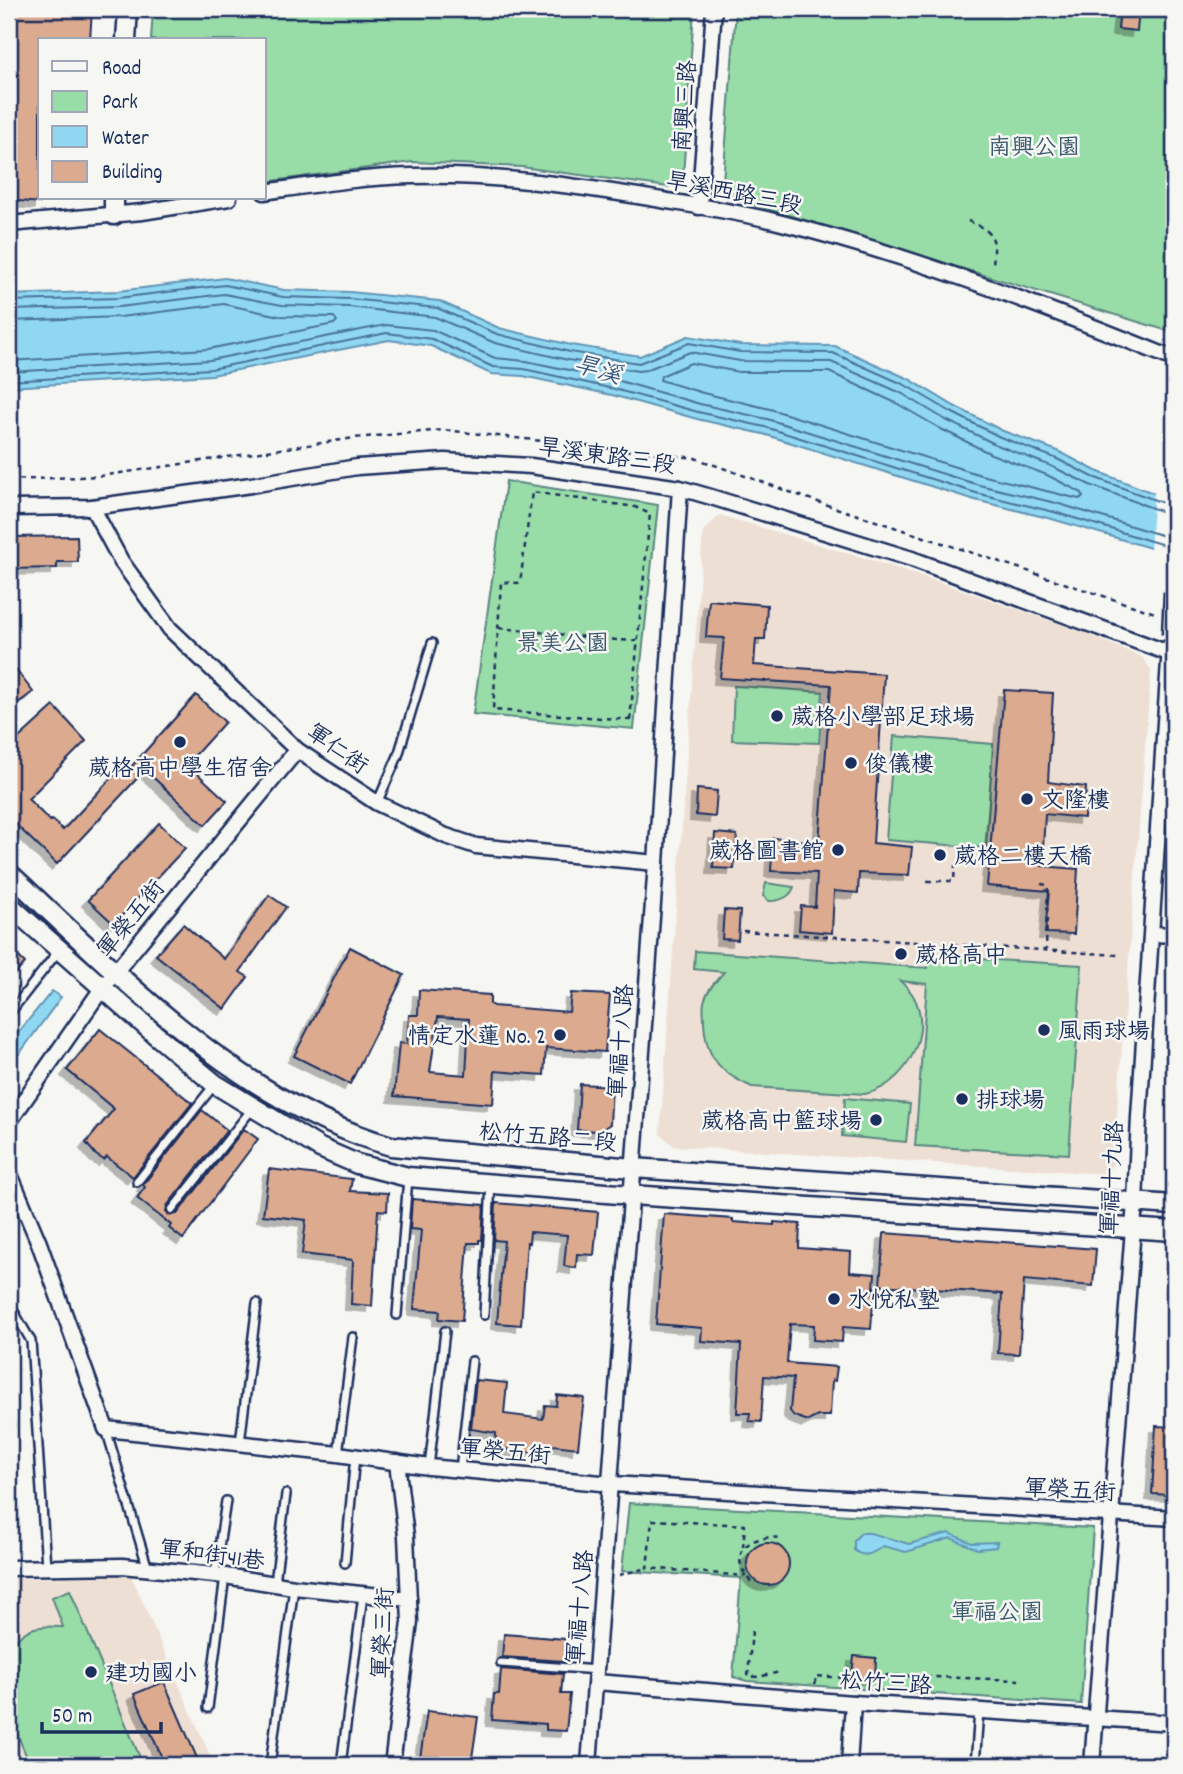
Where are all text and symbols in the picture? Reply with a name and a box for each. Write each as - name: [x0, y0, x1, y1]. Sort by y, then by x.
- legend: [38, 38, 266, 200]
- text: Road: [102, 55, 141, 85]
- street label: 南興三路: [668, 59, 707, 153]
- text: Park: [102, 89, 138, 119]
- text: Water: [102, 125, 149, 155]
- park label: 南興公園: [988, 133, 1080, 166]
- text: Building: [102, 159, 162, 189]
- street label: 旱溪西路三段: [662, 166, 804, 225]
- water label: 旱溪: [569, 349, 627, 395]
- street label: 旱溪東路三段: [536, 433, 677, 484]
- park label: 景美公園: [517, 629, 609, 662]
- place label: 葳格小學部足球場: [791, 703, 975, 736]
- marker: 葳格小學部足球場: [769, 708, 785, 724]
- street label: 軍仁街: [298, 718, 374, 784]
- marker: 葳格高中學生宿舍: [172, 734, 188, 750]
- place label: 俊儀樓: [865, 750, 934, 783]
- place label: 葳格高中學生宿舍: [88, 754, 272, 787]
- marker: 俊儀樓: [843, 755, 859, 771]
- place label: 文隆樓: [1041, 786, 1110, 819]
- marker: 文隆樓: [1019, 791, 1035, 807]
- place label: 葳格圖書館: [709, 837, 824, 870]
- marker: 葳格圖書館: [830, 842, 846, 858]
- place label: 葳格二樓天橋: [954, 842, 1092, 875]
- marker: 葳格二樓天橋: [932, 847, 948, 863]
- street label: 軍榮五街: [91, 874, 174, 966]
- place label: 葳格高中: [915, 941, 1007, 974]
- marker: 葳格高中: [893, 946, 909, 962]
- street label: 軍福十八路: [603, 983, 644, 1100]
- place label: 風雨球場: [1058, 1017, 1150, 1050]
- place label: 情定水蓮 No. 2: [408, 1022, 546, 1055]
- marker: 風雨球場: [1036, 1022, 1052, 1038]
- marker: 情定水蓮 No. 2: [552, 1027, 568, 1043]
- place label: 排球場: [976, 1086, 1045, 1119]
- marker: 排球場: [954, 1091, 970, 1107]
- place label: 葳格高中籃球場: [701, 1107, 862, 1140]
- marker: 葳格高中籃球場: [868, 1112, 884, 1128]
- street label: 松竹五路二段: [478, 1117, 618, 1162]
- street label: 軍福十九路: [1095, 1120, 1134, 1236]
- place label: 水悅私塾: [848, 1286, 940, 1319]
- marker: 水悅私塾: [826, 1291, 842, 1307]
- street label: 軍榮五街: [457, 1434, 552, 1475]
- street label: 軍榮五街: [1023, 1474, 1117, 1511]
- street label: 軍和街41巷: [157, 1535, 267, 1580]
- street label: 軍福十八路: [561, 1549, 604, 1666]
- street label: 軍榮三街: [367, 1586, 404, 1680]
- park label: 軍福公園: [951, 1598, 1043, 1631]
- place label: 建功國小: [105, 1659, 197, 1692]
- marker: 建功國小: [83, 1664, 99, 1680]
- street label: 松竹三路: [839, 1666, 933, 1705]
- scale bar: [42, 1690, 161, 1734]
- text: 50 m: [52, 1703, 92, 1733]

